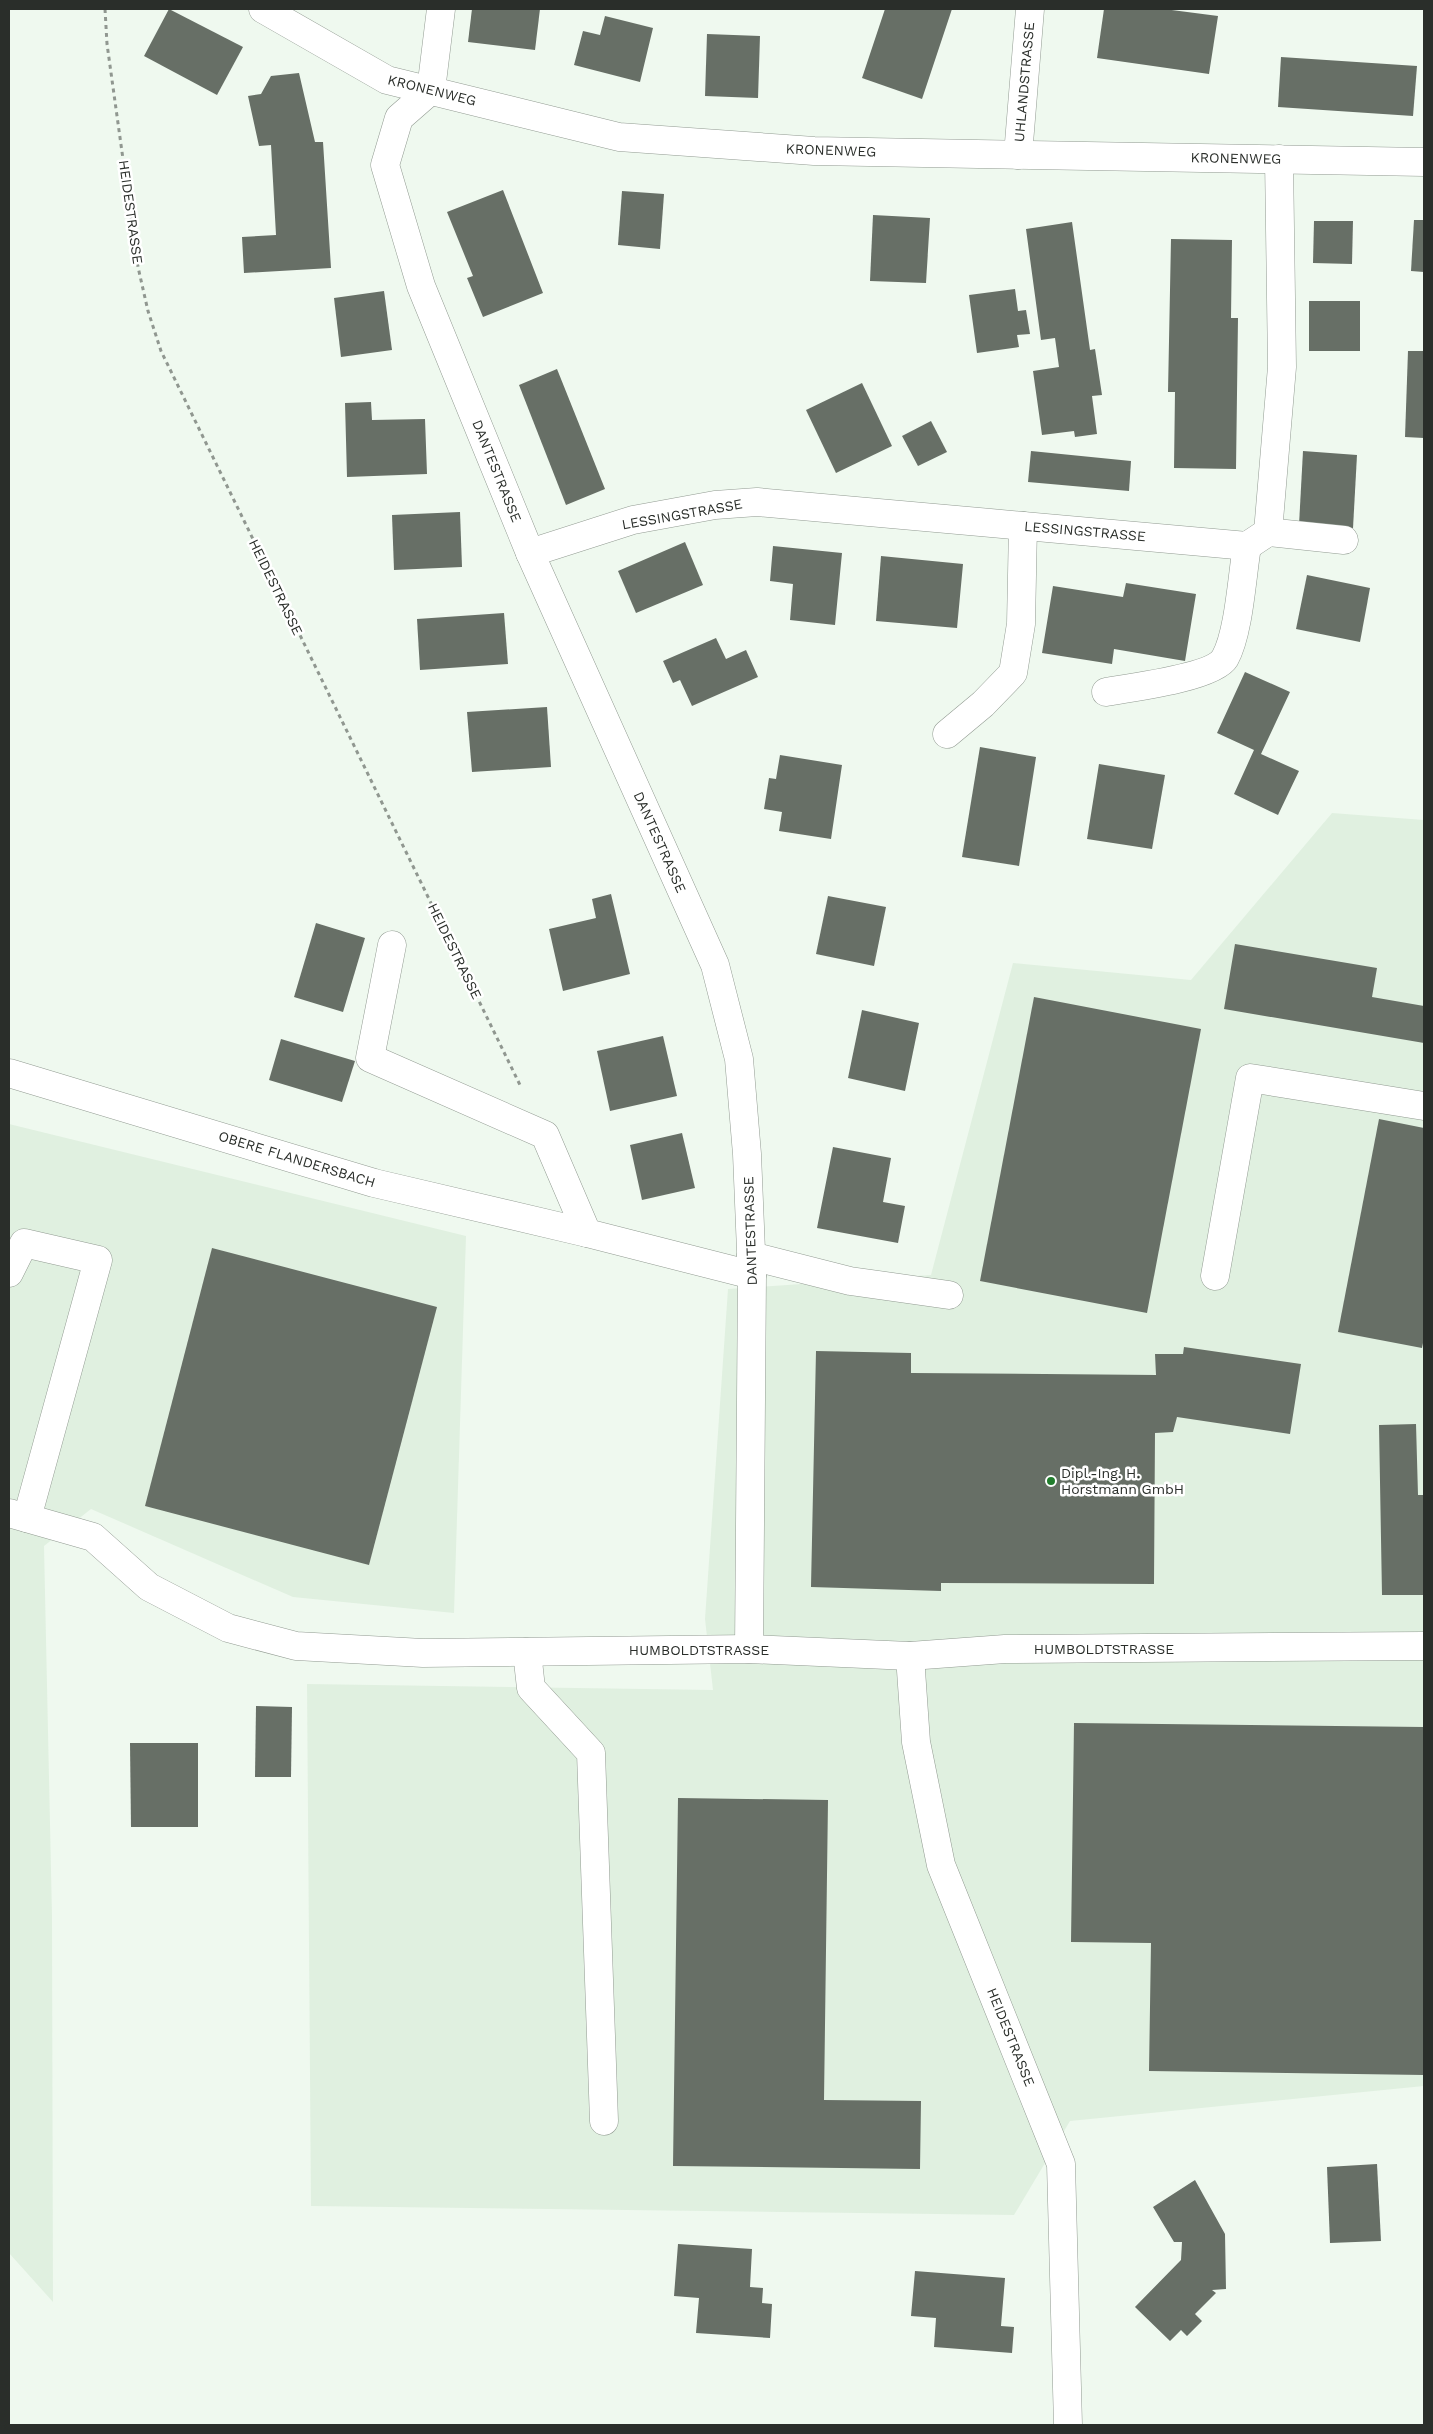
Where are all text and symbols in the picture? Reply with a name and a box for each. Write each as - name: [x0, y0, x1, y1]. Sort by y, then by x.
- street label: UHLANDSTRASSE: [1011, 21, 1037, 143]
- street label: KRONENWEG: [386, 71, 478, 109]
- street label: KRONENWEG: [785, 140, 877, 160]
- street label: KRONENWEG: [1191, 149, 1281, 167]
- street label: HEIDESTRASSE: [116, 159, 146, 265]
- street label: DANTESTRASSE: [469, 417, 525, 525]
- street label: LESSINGSTRASSE: [620, 496, 744, 532]
- street label: LESSINGSTRASSE: [1023, 518, 1147, 544]
- street label: HEIDESTRASSE: [246, 536, 306, 638]
- street label: DANTESTRASSE: [631, 789, 690, 895]
- street label: HEIDESTRASSE: [425, 900, 485, 1002]
- street label: OBERE FLANDERSBACH: [217, 1128, 377, 1190]
- street label: DANTESTRASSE: [740, 1176, 760, 1286]
- place label: Dipl.-Ing. H. Horstmann GmbH: [1061, 1465, 1184, 1497]
- marker: Dipl.-Ing. H. Horstmann GmbH: [1045, 1475, 1057, 1487]
- street label: HUMBOLDTSTRASSE: [1034, 1641, 1174, 1657]
- street label: HUMBOLDTSTRASSE: [629, 1642, 769, 1658]
- street label: HEIDESTRASSE: [984, 1985, 1038, 2089]

